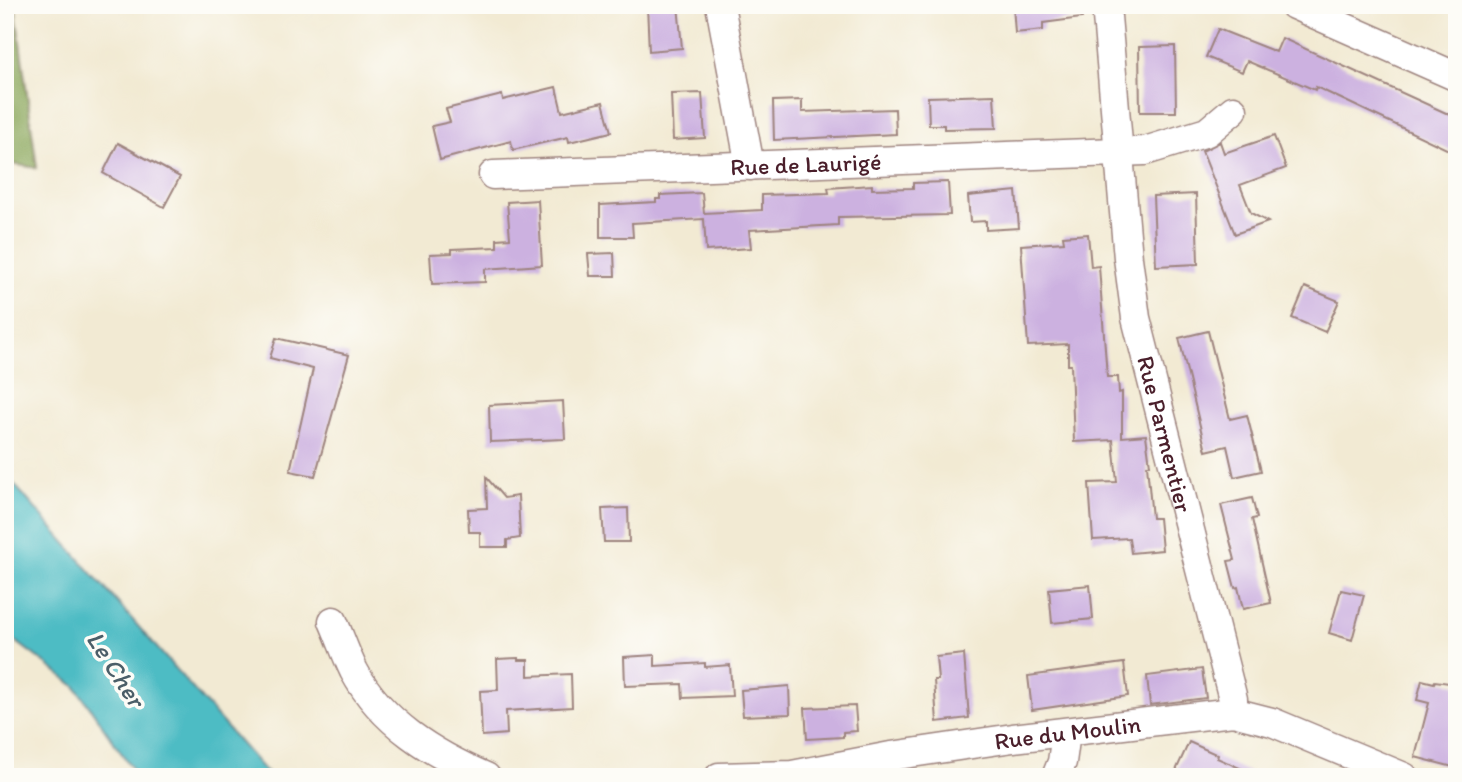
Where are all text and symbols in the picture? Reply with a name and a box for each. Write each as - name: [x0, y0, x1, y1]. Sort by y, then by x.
- street label: Rue de Laurigé: [730, 146, 882, 181]
- street label: Rue Parmentier: [1132, 352, 1199, 515]
- water label: Le Cher: [80, 625, 154, 716]
- street label: Rue du Moulin: [992, 708, 1143, 755]

